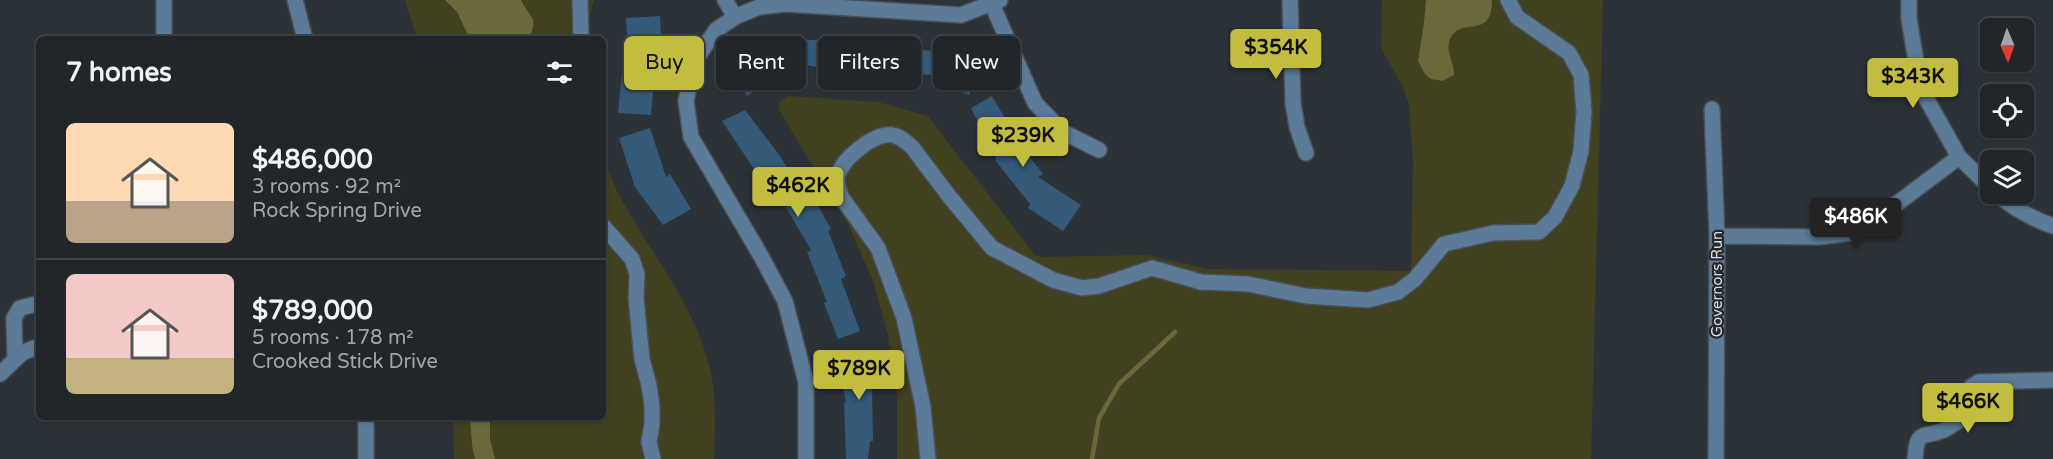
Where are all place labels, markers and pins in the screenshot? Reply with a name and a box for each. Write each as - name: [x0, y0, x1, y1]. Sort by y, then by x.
- pin: $354K: [1234, 29, 1318, 80]
- pin: $343K: [1871, 58, 1955, 109]
- pin: $239K: [981, 117, 1065, 168]
- pin: $462K: [756, 167, 840, 218]
- pin: $486K: [1814, 198, 1898, 249]
- pin: $789K: [817, 350, 901, 401]
- pin: $466K: [1926, 383, 2010, 434]

